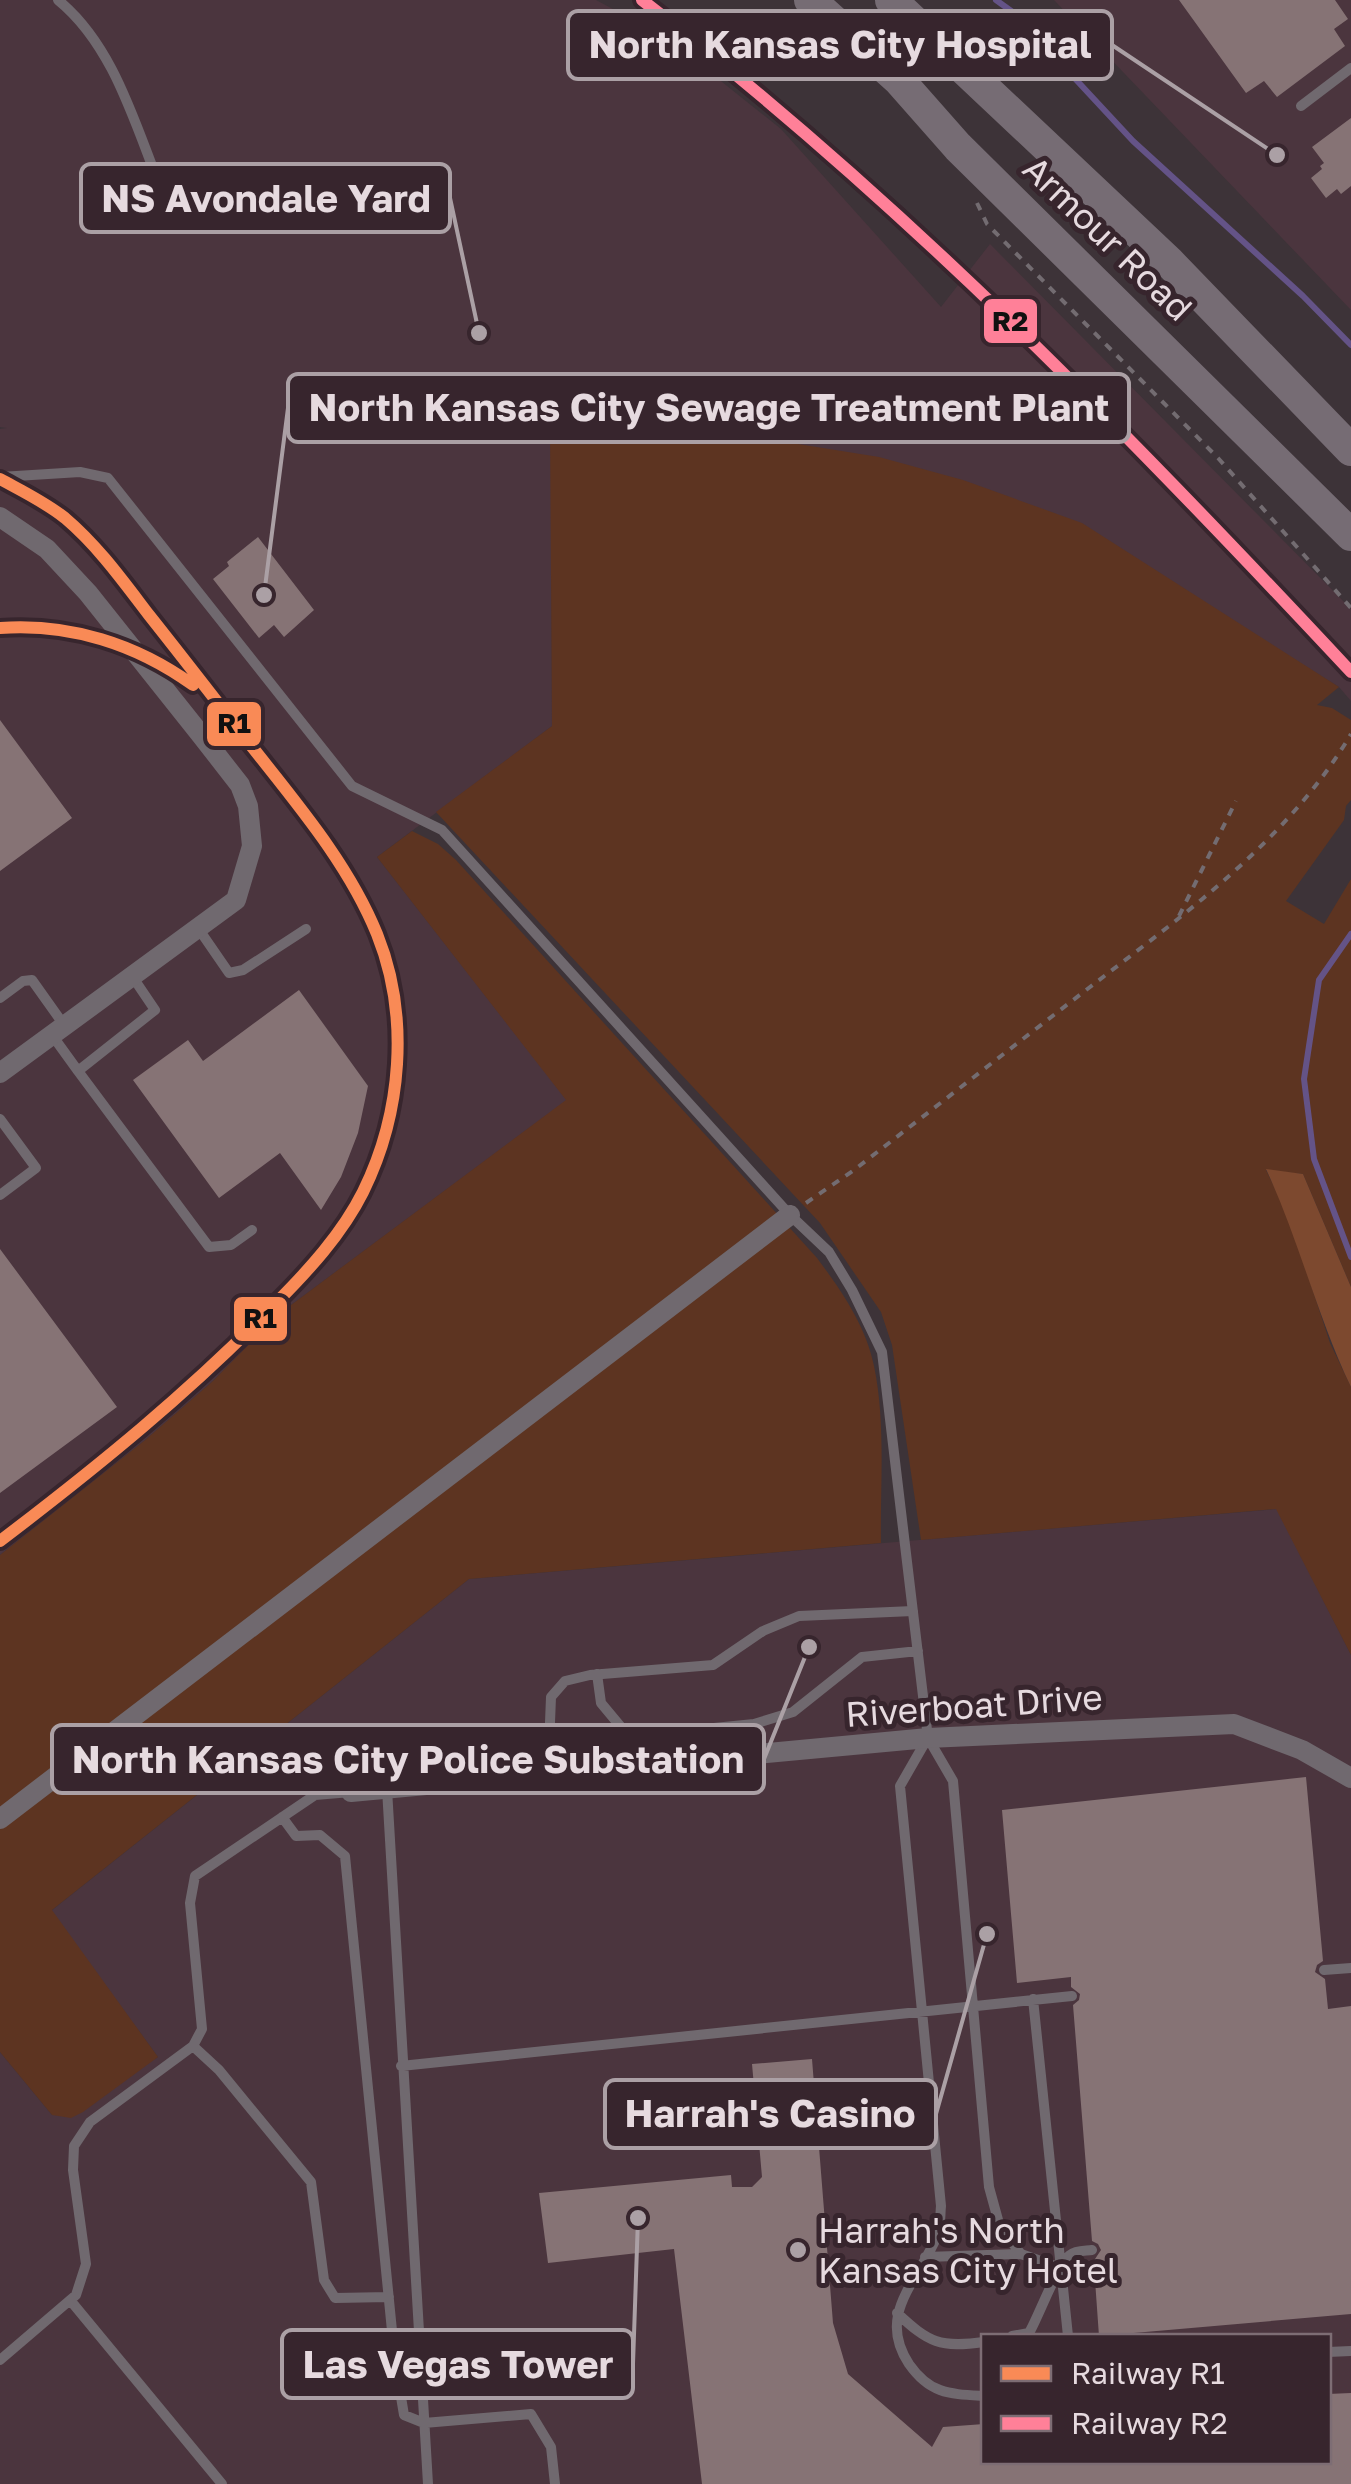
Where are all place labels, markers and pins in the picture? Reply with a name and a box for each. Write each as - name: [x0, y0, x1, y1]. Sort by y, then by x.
- callout: North Kansas City Hospital: [568, 11, 1112, 79]
- callout: NS Avondale Yard: [81, 164, 450, 232]
- callout: North Kansas City Sewage Treatment Plant: [288, 374, 1129, 442]
- callout: North Kansas City Police Substation: [52, 1725, 764, 1793]
- callout: Harrah's Casino: [605, 2080, 936, 2148]
- place label: Harrah's North Kansas City Hotel: [818, 2209, 1118, 2291]
- marker: Harrah's North Kansas City Hotel: [787, 2239, 809, 2261]
- callout: Las Vegas Tower: [282, 2330, 633, 2398]

